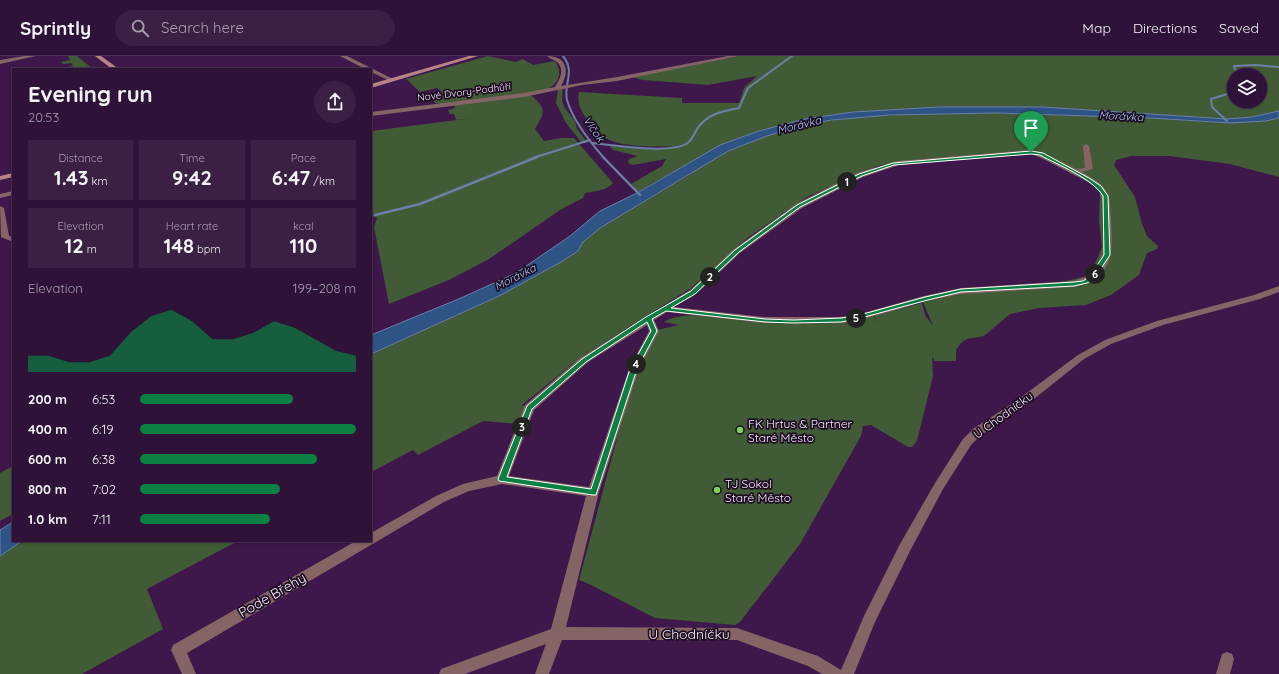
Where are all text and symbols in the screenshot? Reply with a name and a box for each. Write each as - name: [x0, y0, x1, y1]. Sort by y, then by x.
- search box: [115, 10, 395, 46]
- text: Sprintly: [20, 16, 91, 40]
- icon: search: [129, 17, 151, 39]
- text: Search here: [161, 18, 244, 37]
- text: Map: [1082, 19, 1111, 37]
- text: Directions: [1133, 19, 1197, 37]
- text: Saved: [1219, 19, 1259, 37]
- map controls: [1227, 68, 1267, 108]
- button: layers: [1227, 68, 1267, 108]
- text: Evening run: [28, 80, 153, 108]
- street label: Nové Dvory-Podhůří: [416, 80, 512, 104]
- button: share: [314, 81, 356, 123]
- water label: Morávka: [1098, 108, 1145, 124]
- text: 20:53: [28, 109, 59, 125]
- pin: [1014, 111, 1048, 152]
- water label: Morávka: [776, 112, 824, 137]
- water label: Vlčok: [580, 113, 608, 145]
- icon: arrive: [1020, 117, 1042, 139]
- text: Distance: [59, 151, 103, 165]
- text: Time: [179, 151, 205, 165]
- text: Pace: [291, 151, 316, 165]
- text: 1.43: [54, 165, 89, 190]
- text: 9:42: [172, 165, 212, 190]
- text: 6:47: [272, 165, 310, 190]
- pin: 1: [837, 172, 857, 192]
- text: km: [89, 174, 107, 188]
- text: /km: [310, 174, 335, 188]
- text: 1: [845, 175, 849, 189]
- text: Elevation: [57, 219, 104, 233]
- text: Heart rate: [166, 219, 218, 233]
- text: kcal: [293, 219, 314, 233]
- text: 12: [65, 233, 84, 258]
- text: 148: [164, 233, 194, 258]
- text: 110: [289, 233, 317, 258]
- text: m: [84, 242, 97, 256]
- text: bpm: [194, 242, 220, 256]
- water label: Morávka: [492, 260, 539, 293]
- pin: 6: [1085, 264, 1105, 284]
- pin: 2: [700, 267, 720, 287]
- text: 6: [1092, 267, 1098, 281]
- text: 2: [707, 270, 713, 284]
- text: Elevation: [28, 280, 83, 296]
- text: 199–208 m: [293, 280, 356, 296]
- pin: 5: [846, 308, 866, 328]
- text: 5: [853, 311, 859, 325]
- pin: 4: [626, 354, 646, 374]
- text: 4: [633, 357, 639, 371]
- street label: U Chodníčku: [970, 388, 1036, 442]
- text: 200 m: [28, 391, 67, 407]
- text: 6:53: [92, 391, 115, 407]
- place label: FK Hrtus & Partner Staré Město: [748, 416, 852, 445]
- pin: 3: [512, 417, 532, 437]
- text: 3: [519, 420, 525, 434]
- text: 400 m: [28, 421, 67, 437]
- text: 6:19: [92, 421, 114, 437]
- marker: FK Hrtus & Partner Staré Město: [735, 425, 745, 435]
- text: 600 m: [28, 451, 67, 467]
- text: 6:38: [92, 451, 115, 467]
- place label: TJ Sokol Staré Město: [725, 476, 791, 505]
- text: 800 m: [28, 481, 67, 497]
- text: 7:02: [92, 481, 116, 497]
- marker: TJ Sokol Staré Město: [712, 485, 722, 495]
- text: 1.0 km: [28, 511, 67, 527]
- text: 7:11: [92, 511, 111, 527]
- street label: Pode Břehy: [235, 568, 309, 622]
- street label: U Chodníčku: [648, 625, 730, 643]

